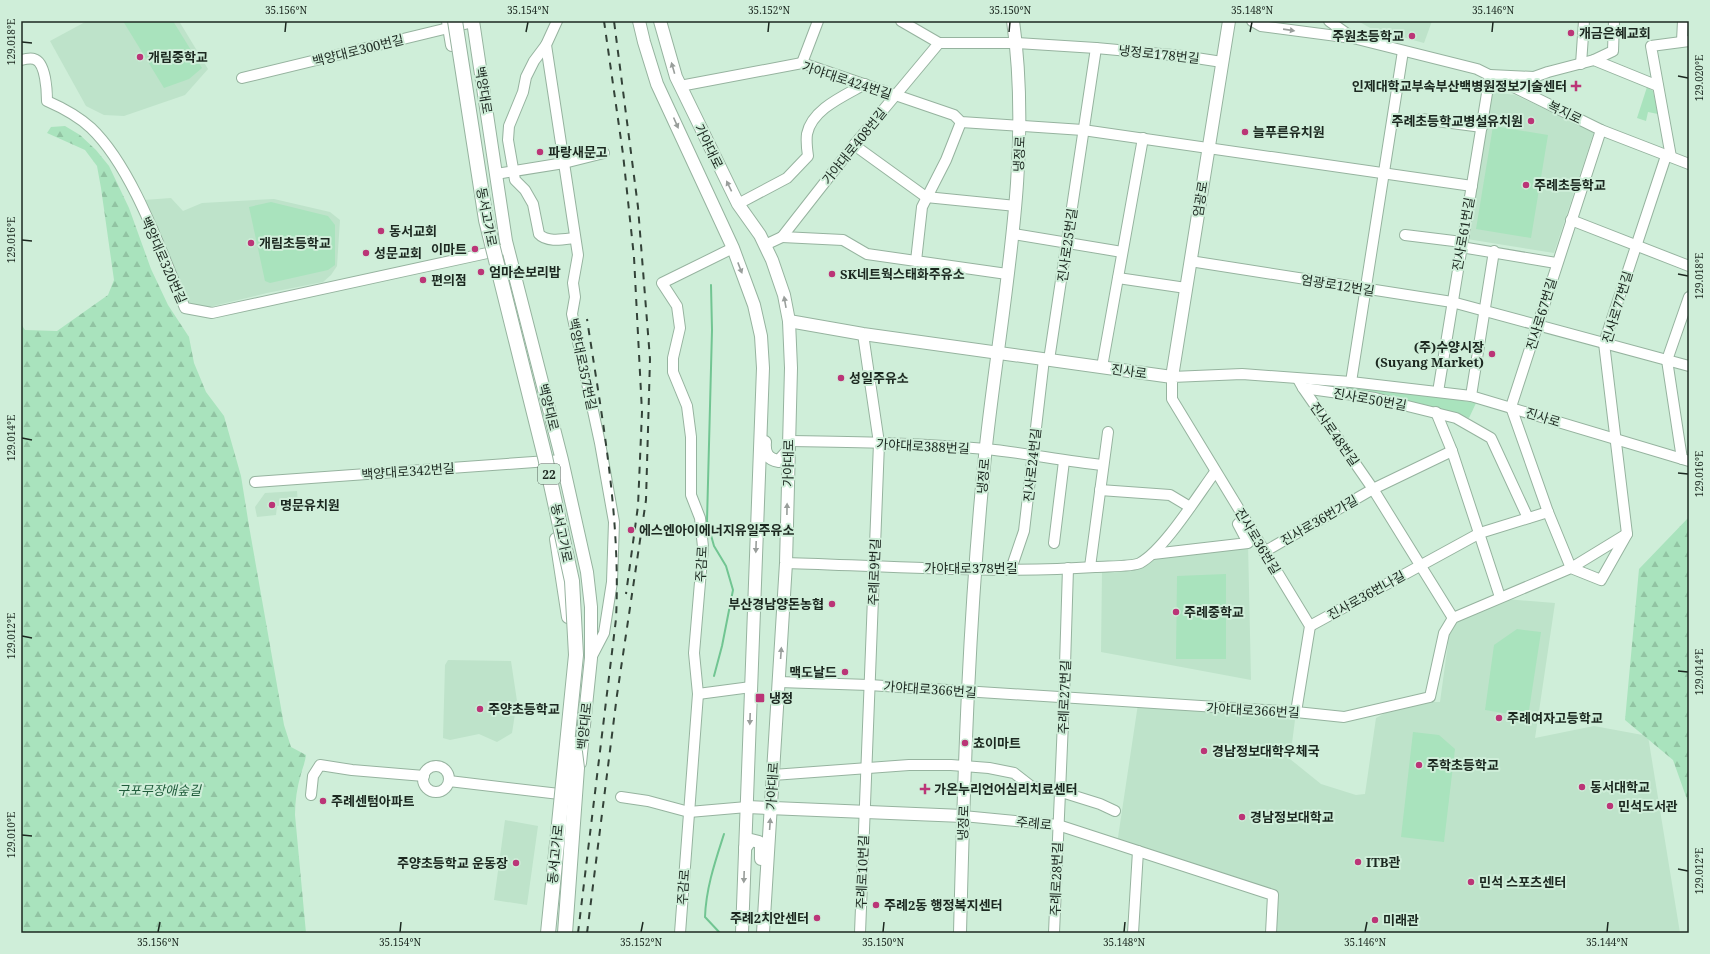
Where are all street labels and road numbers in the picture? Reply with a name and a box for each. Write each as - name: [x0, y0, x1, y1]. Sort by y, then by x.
- street label: 백양대로300번길: [310, 30, 406, 70]
- street label: 냉정로178번길: [1117, 41, 1201, 67]
- street label: 가야대로424번길: [800, 57, 894, 103]
- street label: 백양대로: [471, 65, 497, 115]
- street label: 복지로: [1545, 96, 1585, 128]
- street label: 가야대로408번길: [818, 104, 890, 188]
- street label: 가야대로: [690, 121, 728, 171]
- street label: 냉정로: [1009, 136, 1029, 172]
- street label: 엄광로: [1188, 180, 1212, 218]
- street label: 동서고가로: [472, 186, 502, 248]
- street label: 진사로61번길: [1448, 196, 1478, 272]
- street label: 진사로25번길: [1053, 207, 1081, 283]
- street label: 백양대로320번길: [137, 214, 191, 306]
- street label: 진사로77번길: [1598, 269, 1636, 345]
- street label: 엄광로12번길: [1300, 270, 1376, 300]
- street label: 진사로67번길: [1522, 276, 1560, 352]
- street label: 백양대로357번길: [564, 316, 602, 412]
- street label: 진사로: [1110, 360, 1148, 382]
- street label: 백양대로: [534, 382, 564, 432]
- street label: 진사로50번길: [1332, 384, 1408, 414]
- street label: 진사로48번길: [1306, 398, 1364, 470]
- street label: 진사로: [1523, 403, 1563, 431]
- street label: 진사로24번길: [1019, 427, 1045, 503]
- street label: 가야대로388번길: [876, 435, 970, 457]
- street label: 가야대로: [779, 439, 797, 487]
- street label: 냉정로: [972, 457, 994, 495]
- street label: 백양대로342번길: [361, 459, 455, 483]
- road number: 22: [538, 464, 560, 484]
- street label: 진사로36번가길: [1277, 491, 1361, 549]
- street label: 동서고가로: [547, 502, 577, 564]
- street label: 진사로36번길: [1231, 505, 1285, 577]
- street label: 주례로9번길: [864, 538, 884, 606]
- street label: 주감로: [691, 546, 711, 582]
- street label: 가야대로378번길: [924, 559, 1018, 577]
- street label: 진사로36번나길: [1324, 566, 1408, 624]
- street label: 주례로27번길: [1054, 660, 1074, 734]
- street label: 가야대로366번길: [883, 677, 977, 701]
- street label: 가야대로366번길: [1206, 699, 1300, 721]
- street label: 백양대로: [573, 701, 595, 751]
- street label: 가야대로: [762, 762, 782, 810]
- street label: 냉정로: [953, 805, 973, 841]
- street label: 주례로: [1015, 812, 1053, 834]
- street label: 동서고가로: [543, 823, 567, 885]
- street label: 주례로10번길: [852, 835, 872, 909]
- street label: 주례로28번길: [1046, 842, 1066, 916]
- street label: 주감로: [673, 868, 693, 906]

